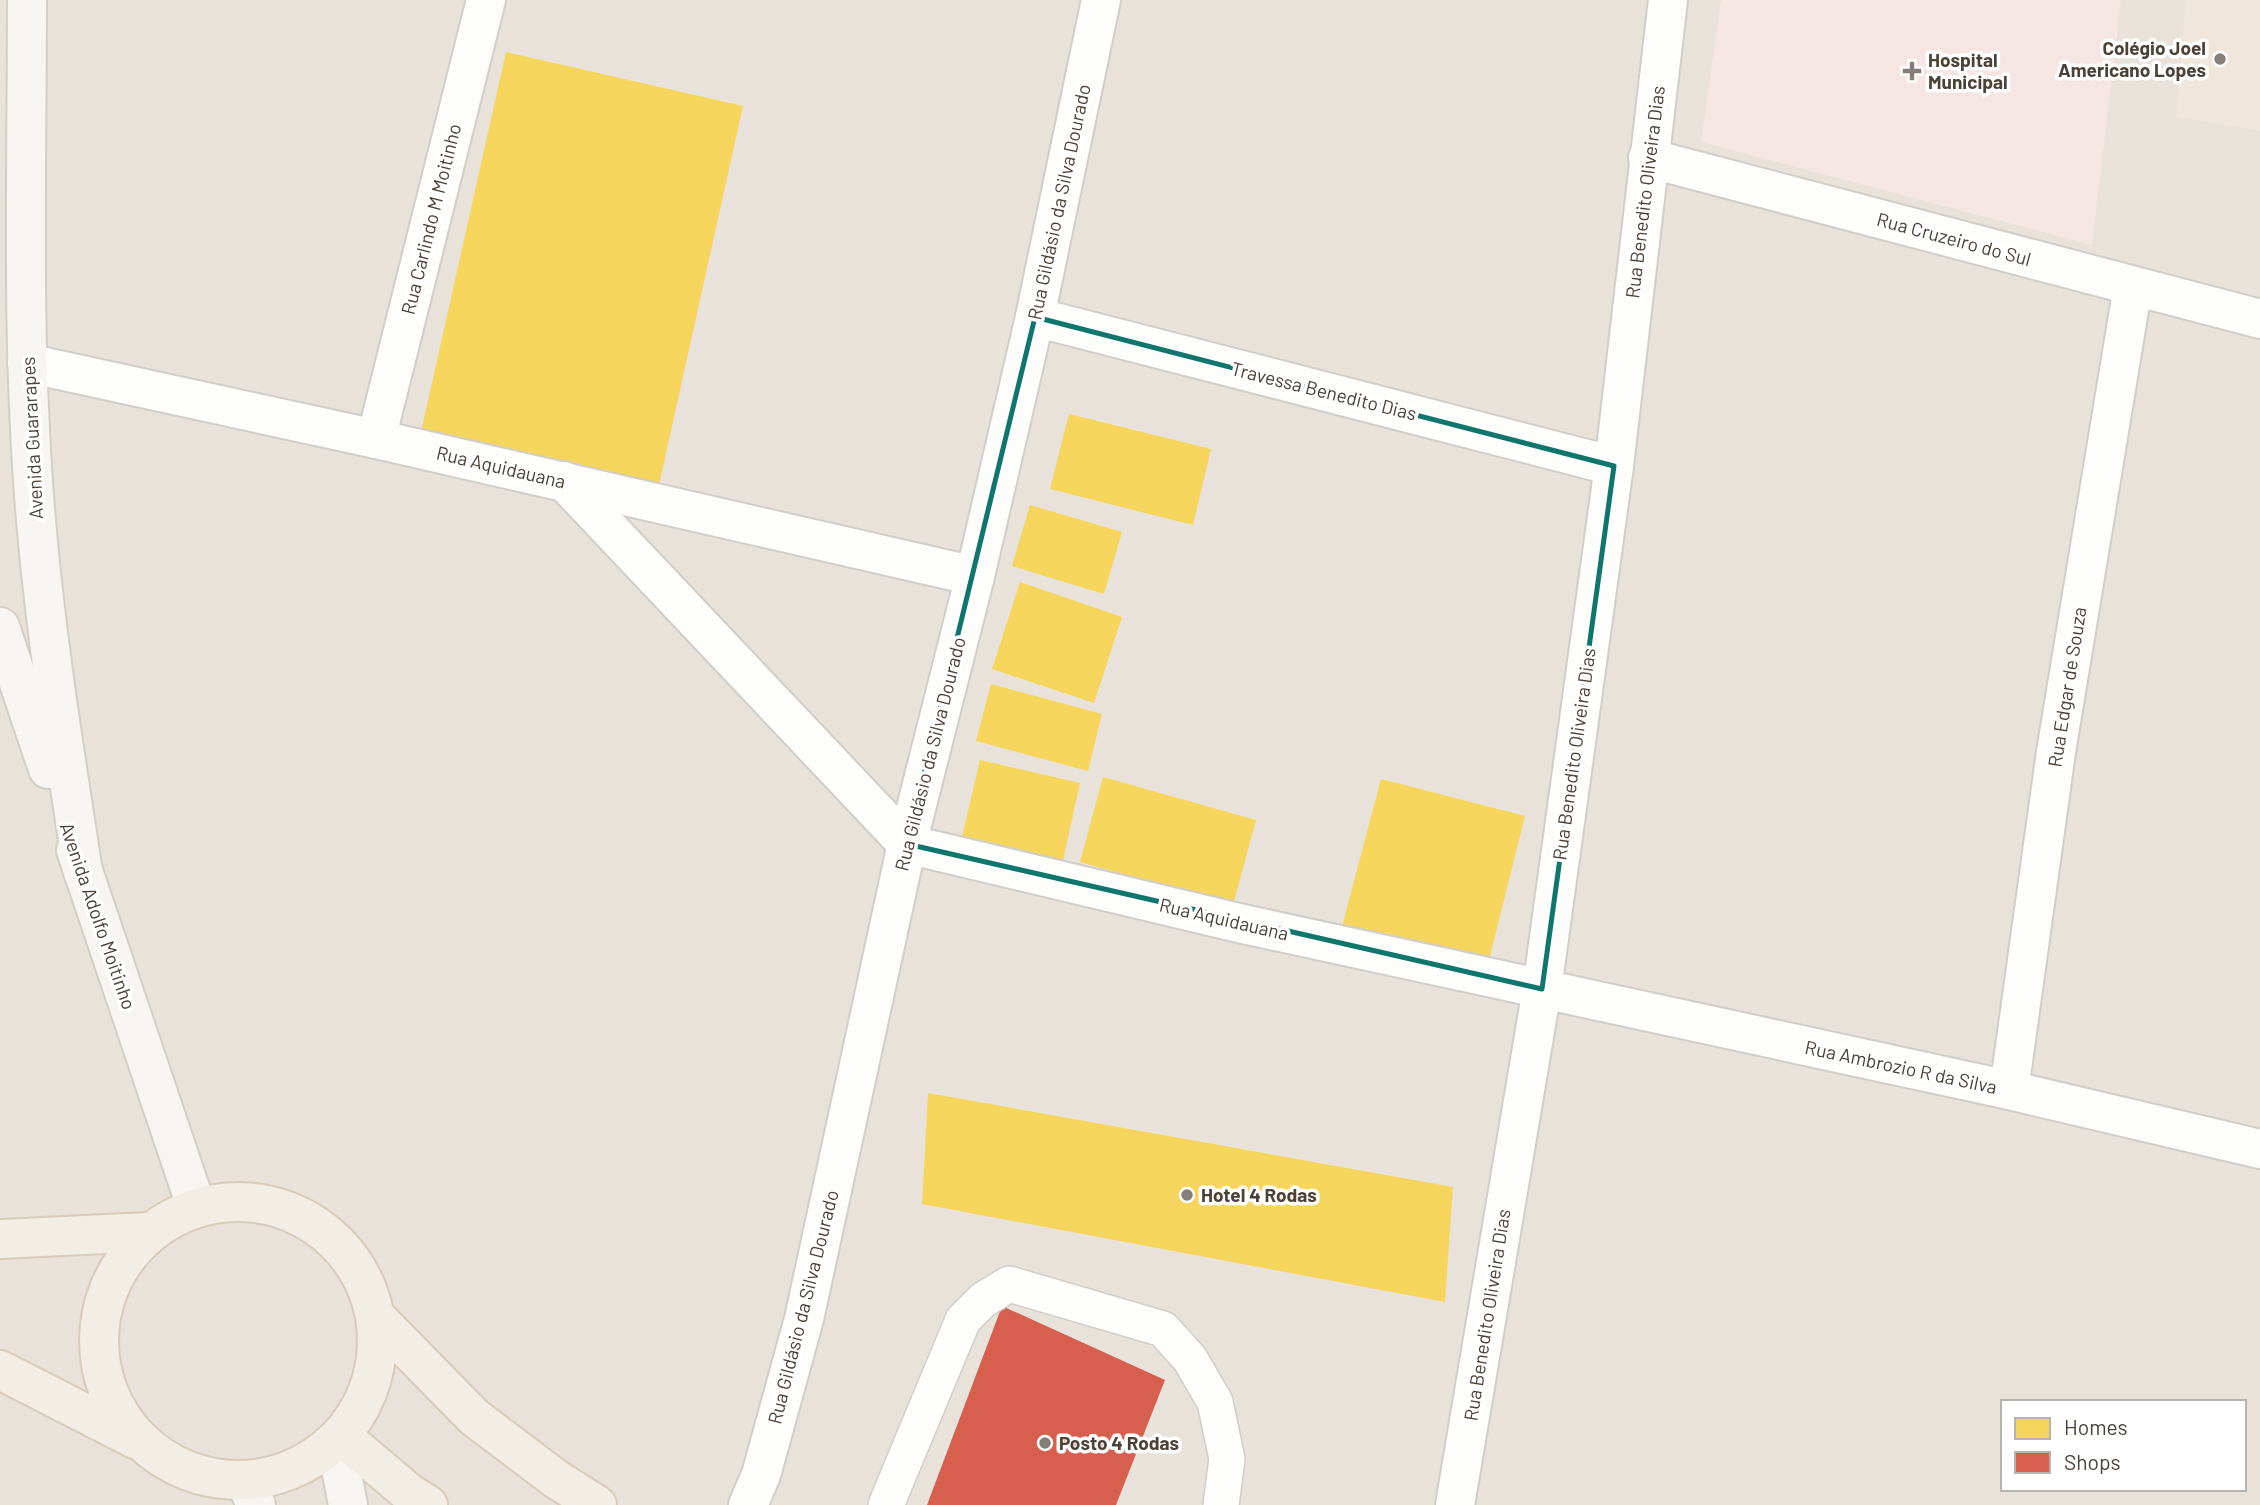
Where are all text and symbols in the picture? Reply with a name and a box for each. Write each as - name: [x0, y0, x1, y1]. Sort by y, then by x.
- place label: Colégio Joel Americano Lopes: [2058, 36, 2206, 81]
- place label: Hospital Municipal: [1928, 48, 2008, 93]
- marker: Colégio Joel Americano Lopes: [2212, 51, 2228, 67]
- marker: Hospital Municipal: [1902, 61, 1922, 81]
- street label: Rua Gildásio da Silva Dourado: [1022, 82, 1095, 322]
- street label: Rua Benedito Oliveira Dias: [1620, 84, 1669, 300]
- street label: Rua Carlindo M Moitinho: [396, 121, 465, 317]
- street label: Rua Cruzeiro do Sul: [1875, 207, 2034, 270]
- street label: Avenida Guararapes: [16, 356, 47, 520]
- street label: Travessa Benedito Dias: [1229, 356, 1419, 425]
- street label: Rua Aquidauana: [434, 440, 568, 493]
- street label: Rua Edgar de Souza: [2042, 605, 2091, 769]
- street label: Rua Gildásio da Silva Dourado: [889, 634, 970, 873]
- street label: Rua Benedito Oliveira Dias: [1547, 646, 1600, 862]
- street label: Avenida Adolfo Moitinho: [56, 819, 141, 1012]
- street label: Rua Aquidauana: [1157, 892, 1291, 945]
- street label: Rua Ambrozio R da Silva: [1803, 1035, 1999, 1098]
- place label: Hotel 4 Rodas: [1201, 1183, 1317, 1206]
- street label: Rua Gildásio da Silva Dourado: [762, 1187, 843, 1426]
- marker: Hotel 4 Rodas: [1179, 1187, 1195, 1203]
- street label: Rua Benedito Oliveira Dias: [1458, 1207, 1515, 1422]
- legend: [2001, 1400, 2246, 1491]
- text: Homes: [2064, 1414, 2128, 1439]
- place label: Posto 4 Rodas: [1059, 1431, 1179, 1454]
- marker: Posto 4 Rodas: [1037, 1435, 1053, 1451]
- text: Shops: [2064, 1449, 2121, 1474]

